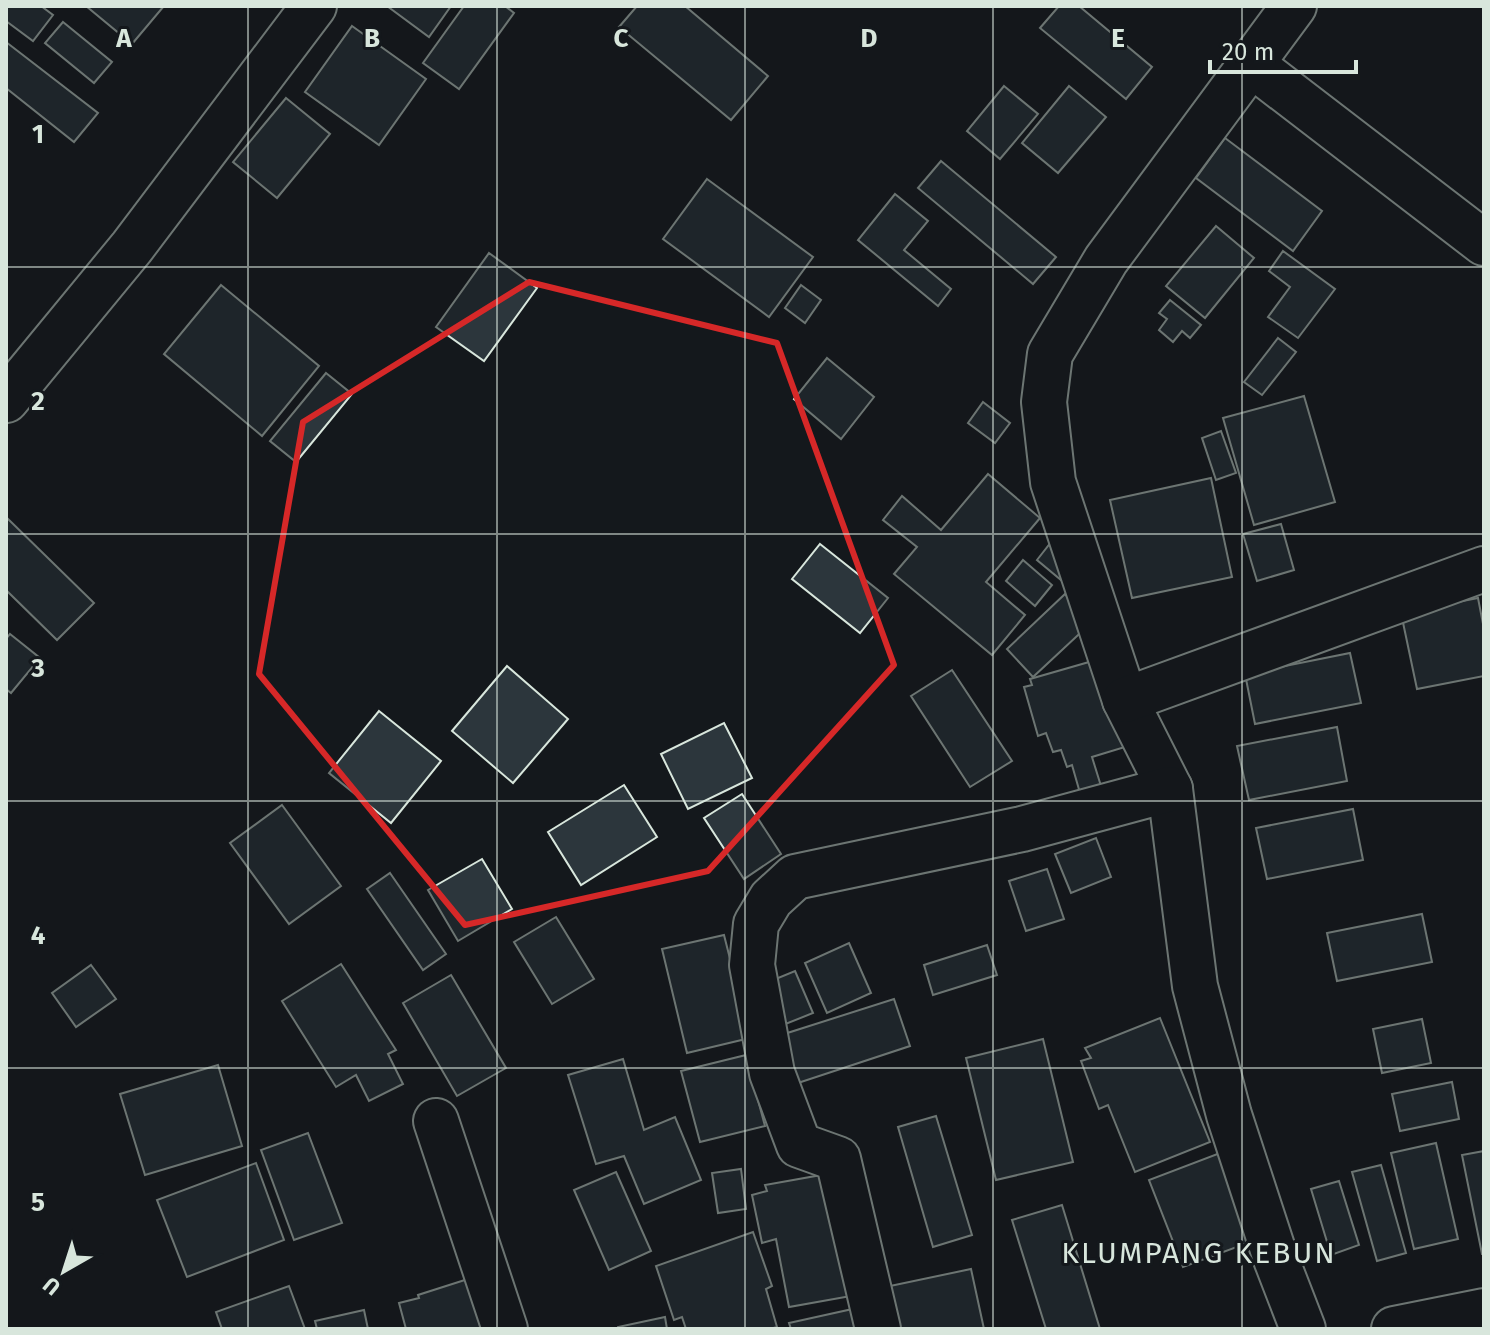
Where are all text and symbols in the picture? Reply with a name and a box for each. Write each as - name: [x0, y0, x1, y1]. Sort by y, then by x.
- text: A: [115, 23, 132, 54]
- text: B: [364, 23, 380, 54]
- text: C: [614, 23, 629, 54]
- text: D: [861, 23, 878, 54]
- text: E: [1111, 23, 1125, 54]
- scale bar: [1210, 24, 1356, 74]
- text: 20 m: [1222, 38, 1274, 66]
- text: 1: [32, 119, 44, 150]
- text: 2: [31, 386, 45, 417]
- text: 3: [30, 653, 45, 684]
- text: 4: [31, 920, 46, 951]
- text: 5: [31, 1187, 45, 1218]
- north arrow: [24, 1231, 104, 1311]
- district label: KLUMPANG KEBUN: [1061, 1235, 1337, 1271]
- text: U: [38, 1271, 66, 1301]

